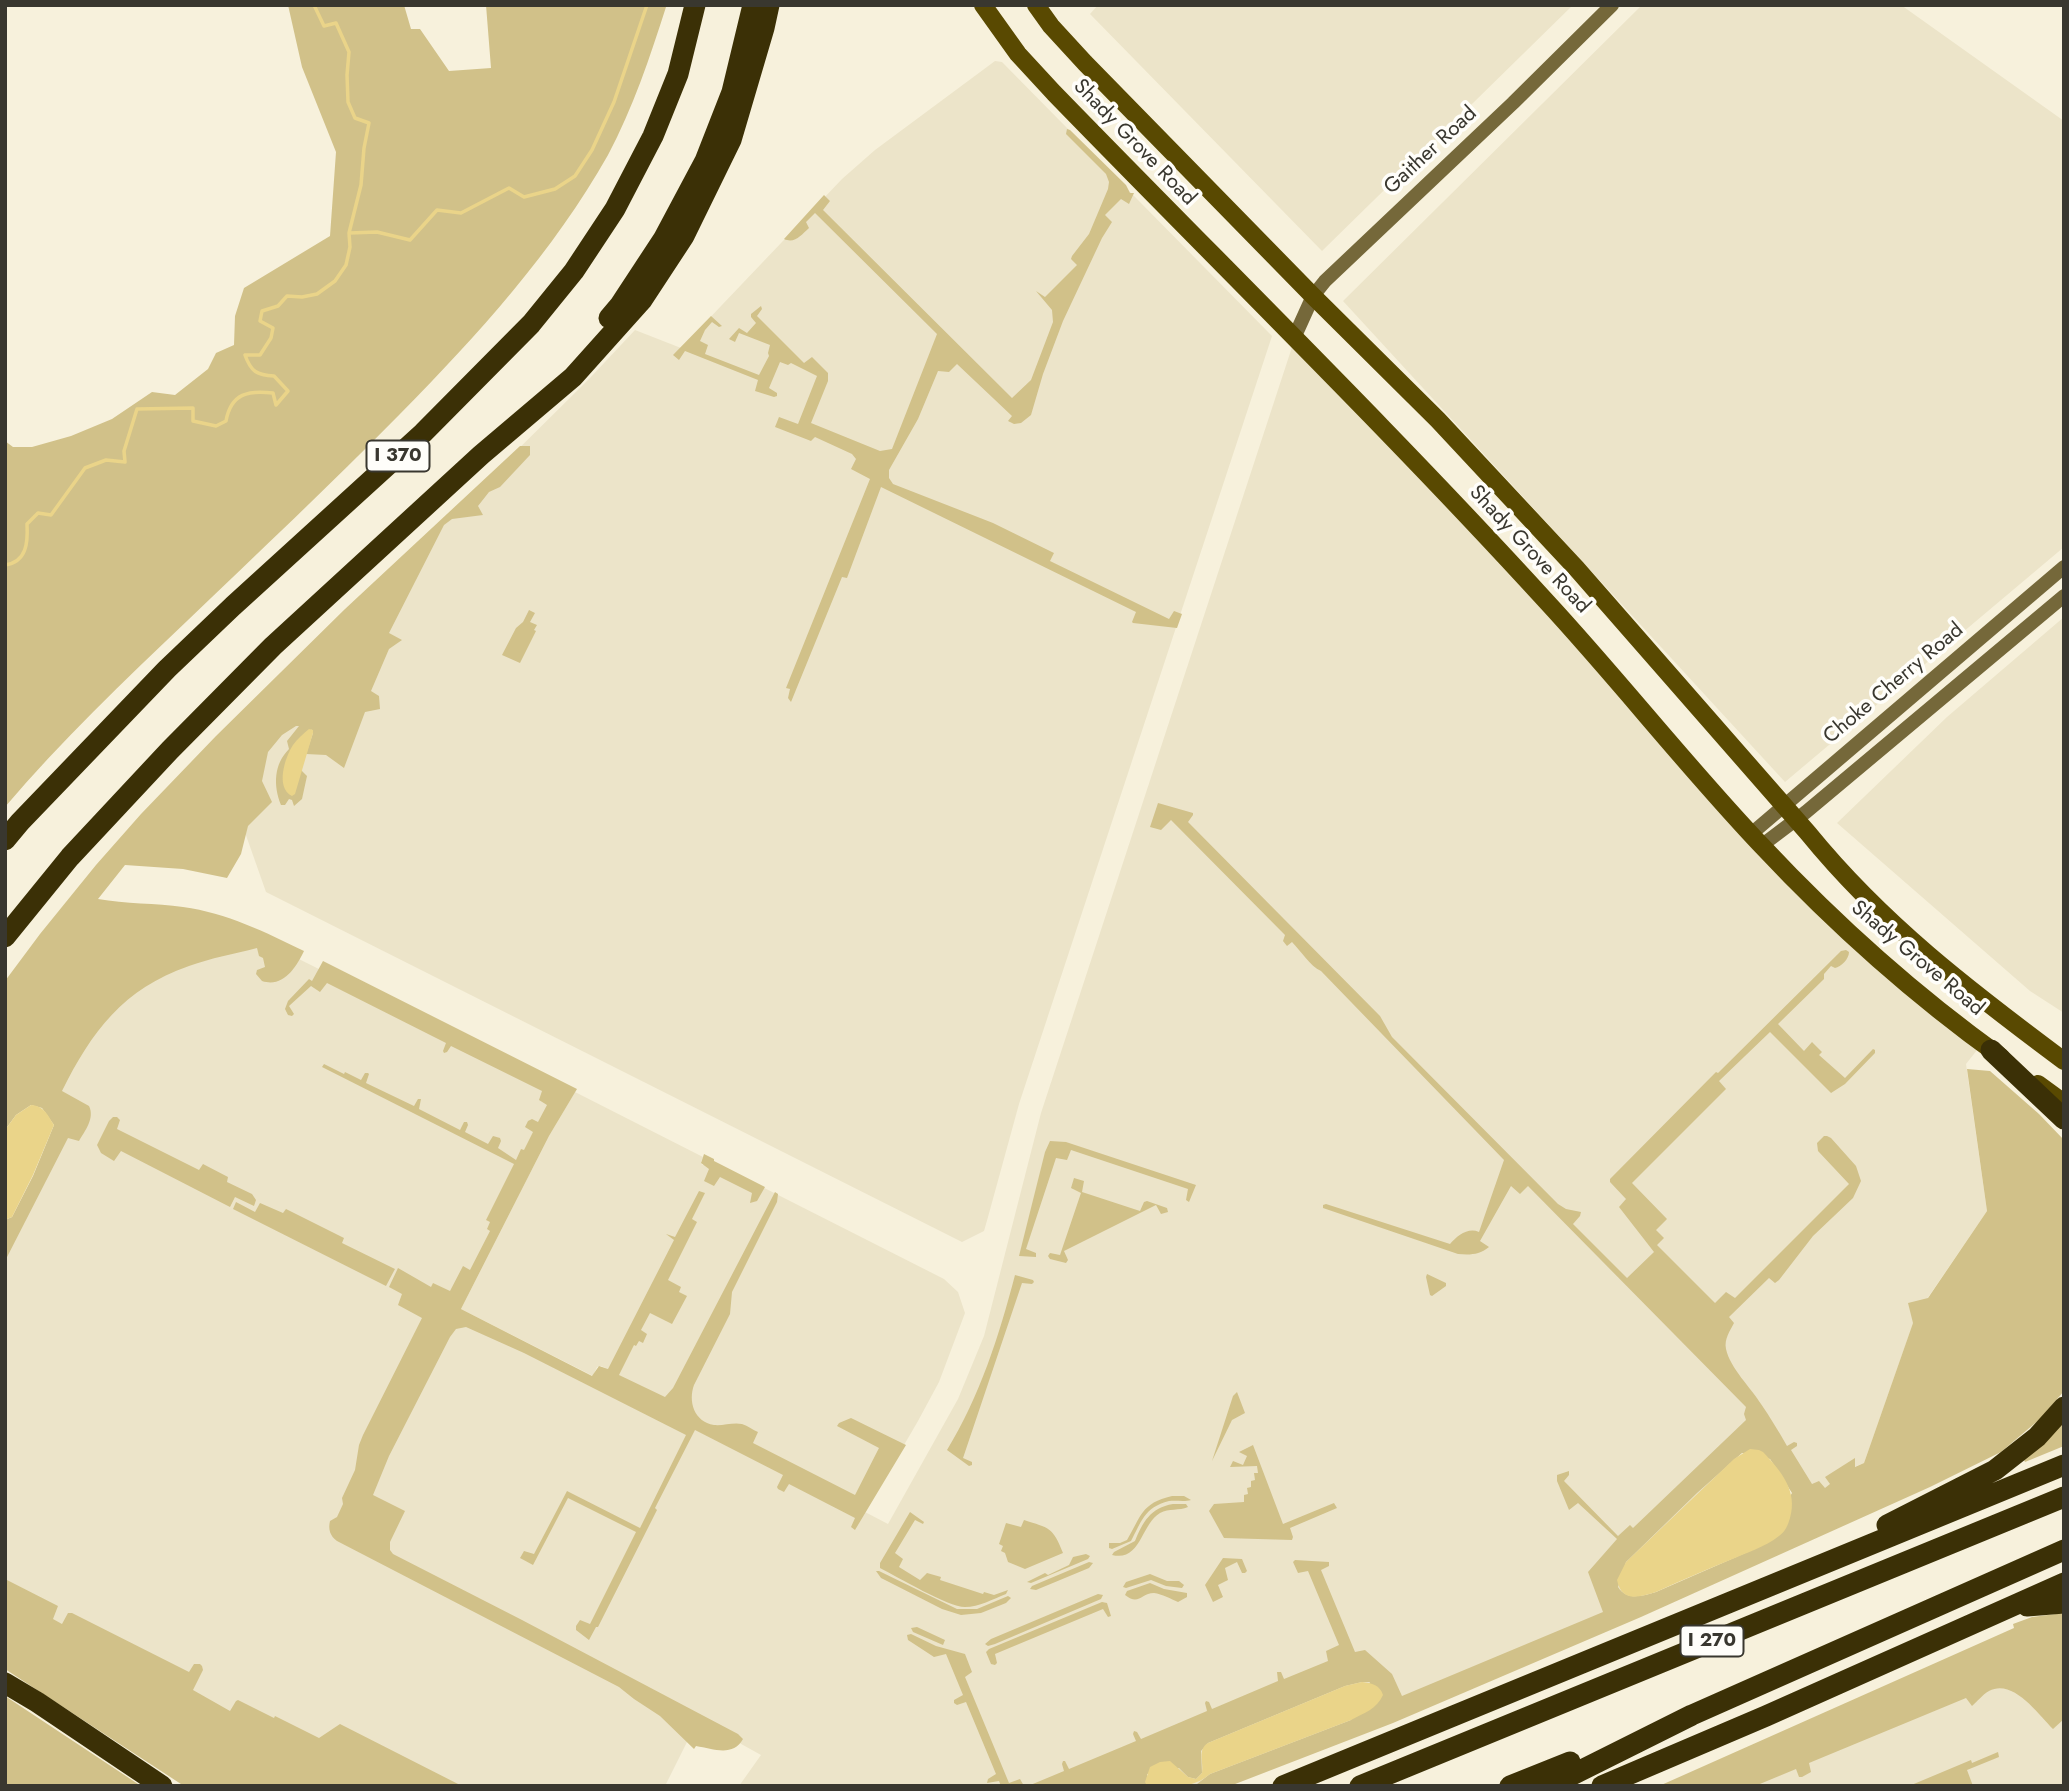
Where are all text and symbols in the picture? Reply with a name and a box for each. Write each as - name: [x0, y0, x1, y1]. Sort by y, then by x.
- street label: Shady Grove Road: [1067, 75, 1201, 211]
- street label: Gaither Road: [1379, 102, 1483, 200]
- road number: I 370: [366, 440, 430, 471]
- street label: Shady Grove Road: [1463, 481, 1595, 619]
- street label: Choke Cherry Road: [1819, 618, 1969, 750]
- street label: Shady Grove Road: [1845, 896, 1989, 1022]
- road number: I 270: [1680, 1625, 1744, 1656]

